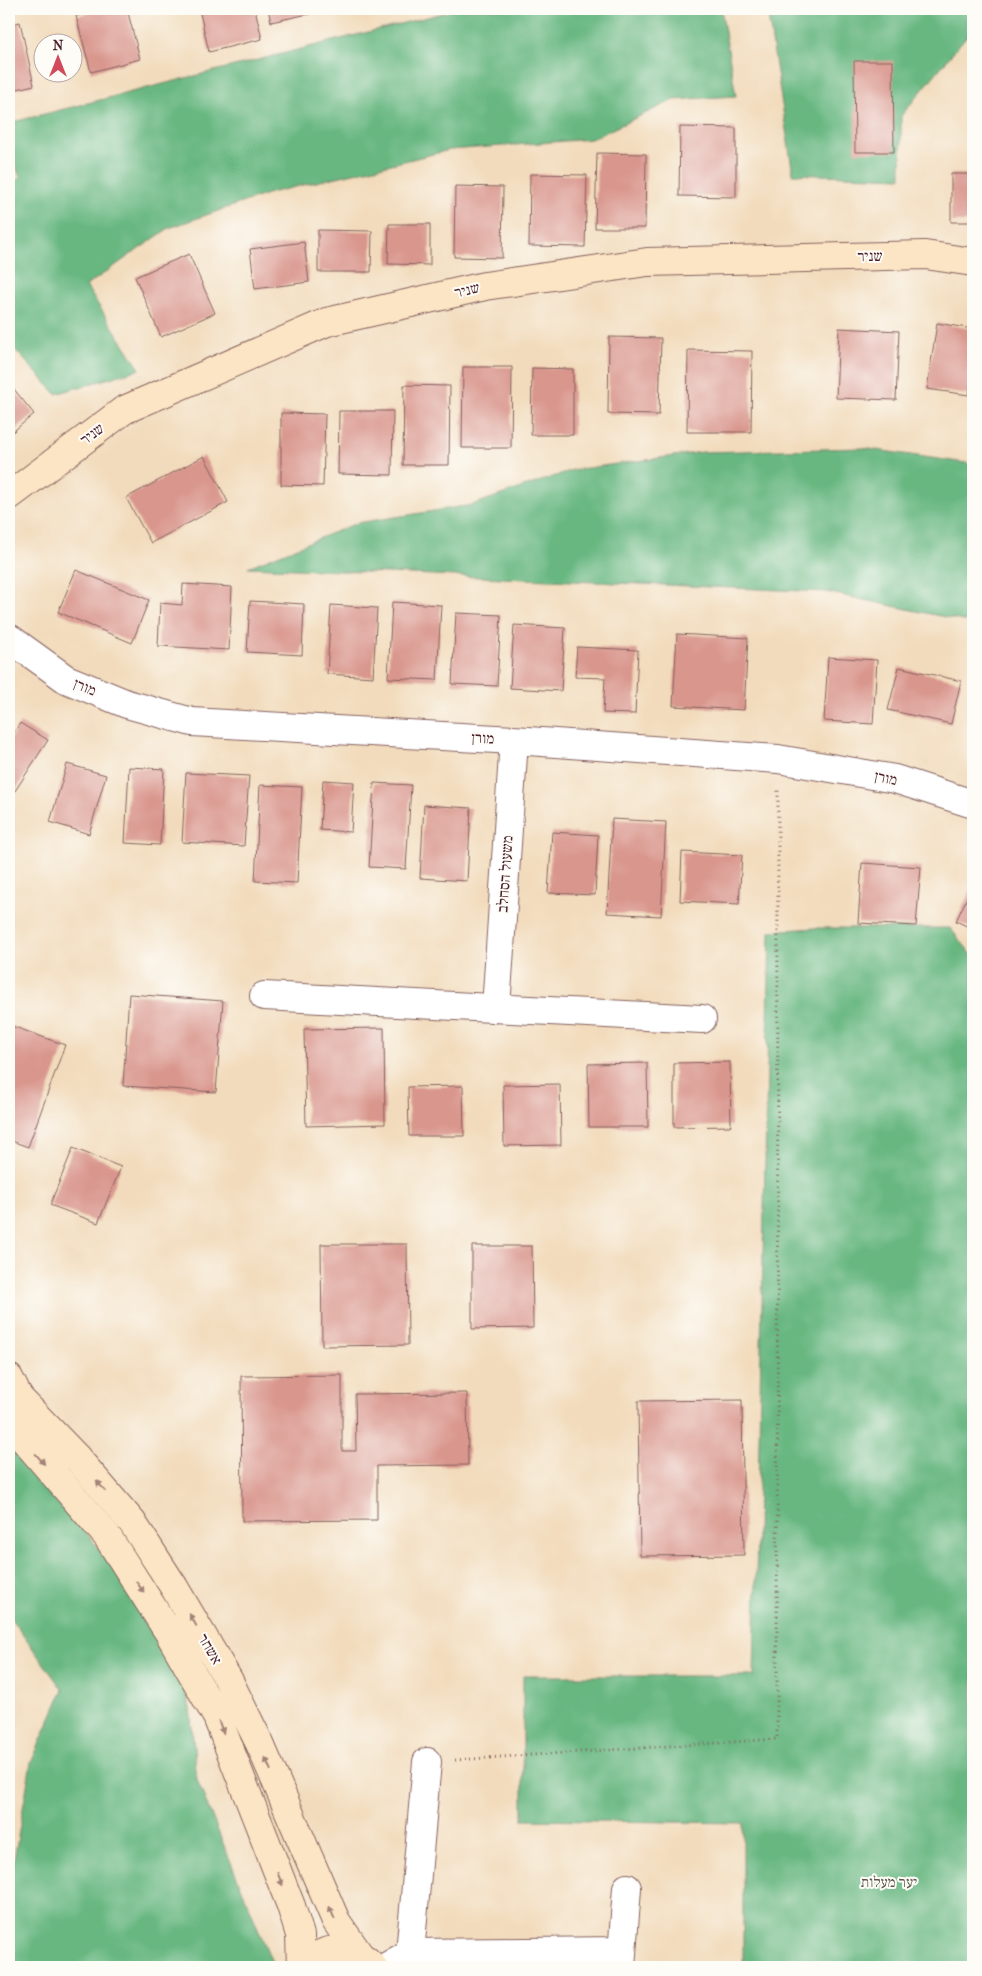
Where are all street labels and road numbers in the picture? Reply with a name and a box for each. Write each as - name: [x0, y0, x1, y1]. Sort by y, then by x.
- street label: שניר: [857, 247, 883, 265]
- street label: שניר: [453, 278, 481, 302]
- street label: שניר: [77, 419, 107, 449]
- street label: מורן: [71, 674, 99, 700]
- street label: מורן: [471, 728, 495, 748]
- street label: מורן: [873, 767, 899, 789]
- street label: משעול הסחלב: [493, 835, 517, 913]
- street label: אשחר: [194, 1630, 226, 1668]

